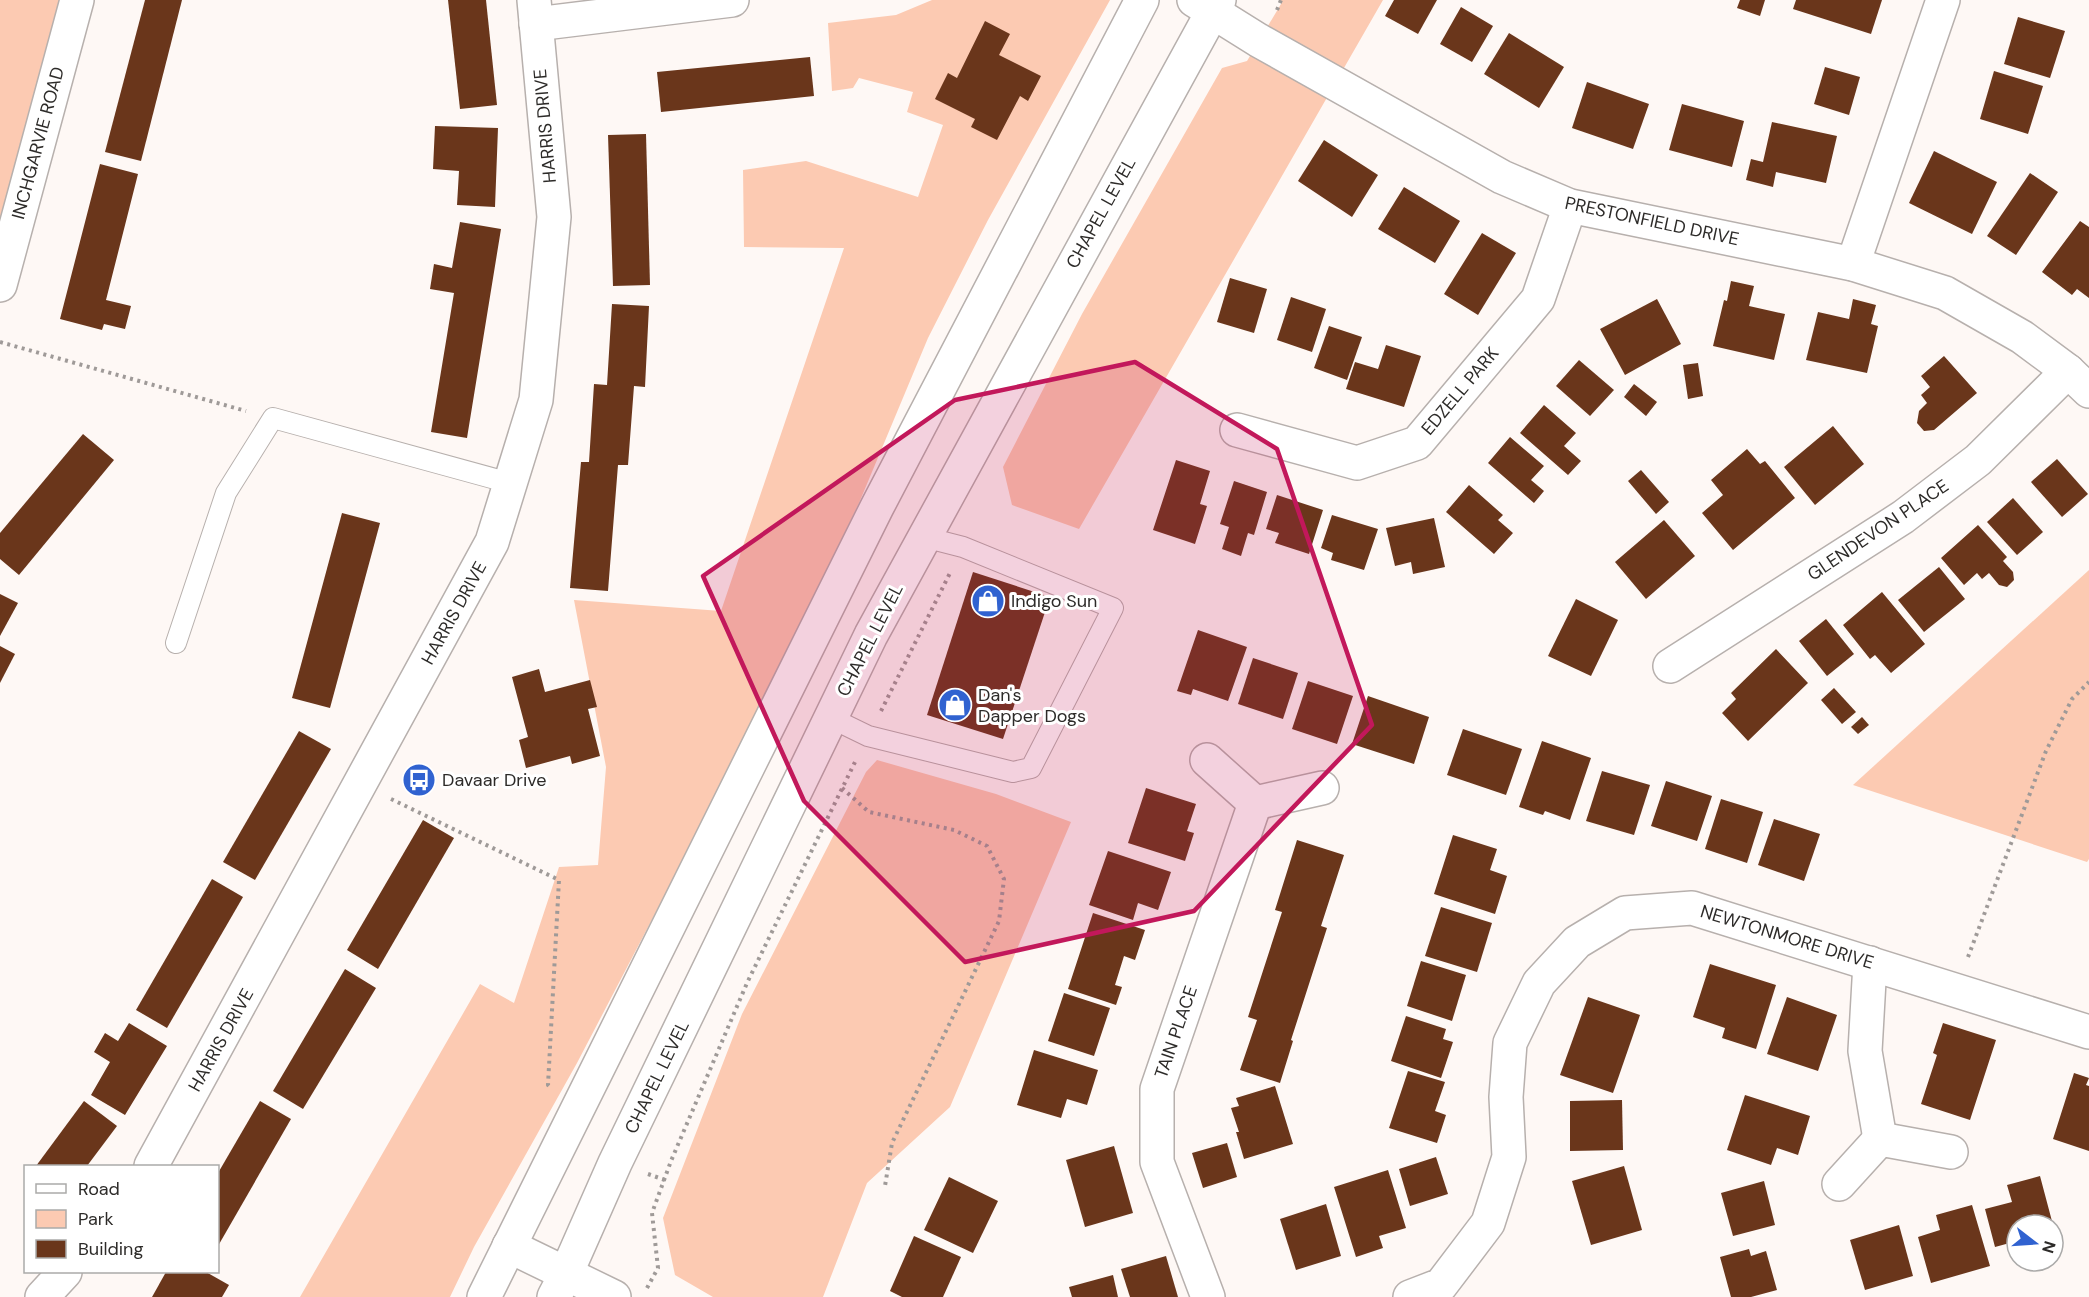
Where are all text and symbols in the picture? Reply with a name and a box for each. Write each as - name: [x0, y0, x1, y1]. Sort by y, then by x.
- street label: INCHGARVIE ROAD: [6, 64, 70, 222]
- street label: HARRIS DRIVE: [528, 68, 562, 184]
- street label: CHAPEL LEVEL: [1061, 153, 1141, 273]
- street label: PRESTONFIELD DRIVE: [1563, 191, 1741, 251]
- street label: EDZELL PARK: [1416, 341, 1504, 440]
- street label: GLENDEVON PLACE: [1803, 474, 1953, 586]
- street label: HARRIS DRIVE: [416, 557, 492, 669]
- street label: CHAPEL LEVEL: [831, 580, 909, 700]
- shop icon: Indigo Sun: [970, 583, 1006, 619]
- place label: Indigo Sun: [1011, 589, 1097, 613]
- place label: Dan's Dapper Dogs: [978, 683, 1086, 728]
- shop icon: Dan's Dapper Dogs: [937, 687, 973, 723]
- bus stop icon: Davaar Drive: [401, 762, 437, 798]
- place label: Davaar Drive: [442, 768, 547, 792]
- street label: NEWTONMORE DRIVE: [1697, 899, 1877, 975]
- street label: TAIN PLACE: [1149, 983, 1203, 1081]
- street label: HARRIS DRIVE: [183, 984, 259, 1096]
- street label: CHAPEL LEVEL: [619, 1016, 695, 1138]
- legend: [24, 1165, 219, 1273]
- text: Road: [78, 1177, 120, 1201]
- text: Park: [78, 1207, 114, 1231]
- north arrow: [2005, 1213, 2065, 1273]
- text: Building: [78, 1237, 143, 1261]
- text: N: [2037, 1239, 2061, 1256]

